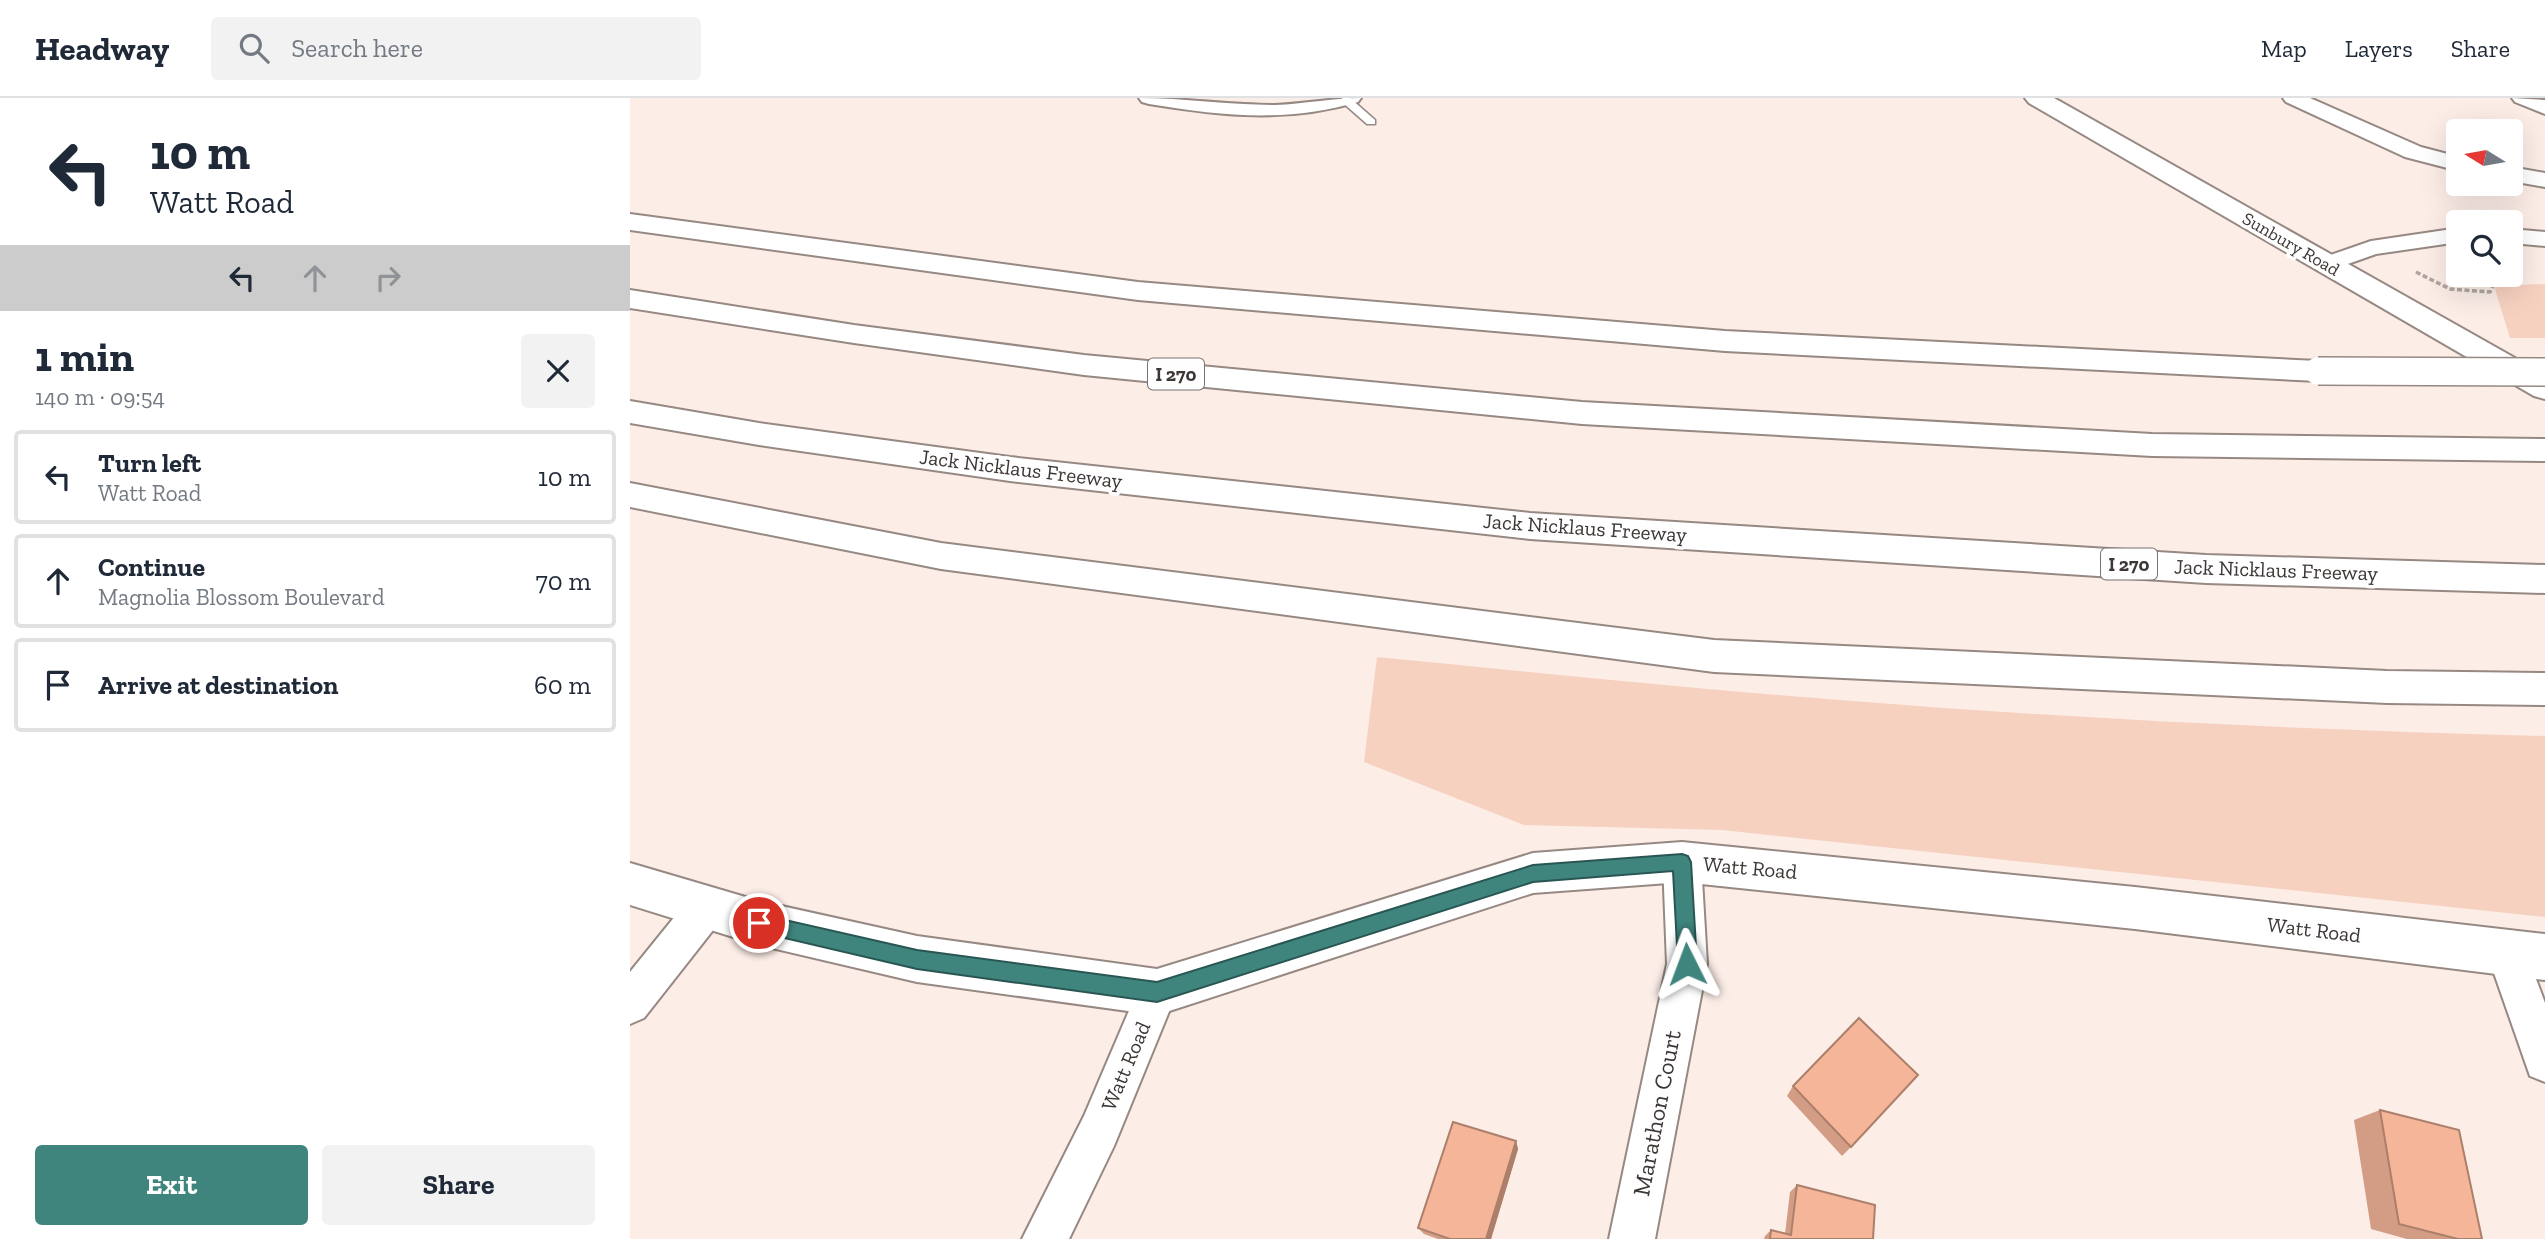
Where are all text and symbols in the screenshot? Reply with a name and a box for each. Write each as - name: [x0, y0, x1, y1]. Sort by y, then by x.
- search box: [211, 17, 701, 80]
- text: Headway: [35, 29, 169, 68]
- icon: search: [235, 29, 273, 67]
- text: Search here: [291, 32, 423, 64]
- text: Map: [2261, 34, 2307, 63]
- text: Layers: [2345, 34, 2413, 63]
- text: Share: [2451, 34, 2510, 63]
- north arrow: [2446, 119, 2524, 196]
- map controls: [2446, 119, 2523, 287]
- text: 10 m: [150, 123, 250, 182]
- icon: left: [35, 126, 126, 217]
- text: Watt Road: [150, 183, 294, 221]
- street label: Sunbury Road: [2238, 207, 2344, 281]
- button: search: [2446, 210, 2523, 287]
- icon: left: [223, 259, 261, 297]
- icon: ahead: [296, 259, 334, 297]
- icon: right: [369, 259, 407, 297]
- text: 1 min: [35, 331, 134, 382]
- button: close: [521, 334, 595, 408]
- road number: I 270: [1148, 358, 1204, 390]
- text: 140 m · 09:54: [35, 383, 165, 411]
- street label: Jack Nicklaus Freeway: [918, 444, 1124, 493]
- text: Turn left: [98, 447, 201, 479]
- icon: left: [39, 458, 77, 496]
- text: 10 m: [538, 461, 591, 493]
- text: Watt Road: [98, 479, 201, 507]
- street label: Jack Nicklaus Freeway: [1482, 508, 1688, 547]
- road number: I 270: [2101, 548, 2157, 579]
- text: Continue: [98, 551, 205, 583]
- street label: Jack Nicklaus Freeway: [2174, 553, 2379, 586]
- icon: ahead: [39, 562, 77, 600]
- text: 70 m: [535, 565, 591, 597]
- text: Magnolia Blossom Boulevard: [98, 583, 385, 611]
- icon: arrive: [39, 666, 77, 704]
- text: Arrive at destination: [98, 669, 338, 701]
- text: 60 m: [534, 669, 591, 701]
- street label: Watt Road: [1702, 851, 1799, 884]
- pin: [729, 893, 789, 953]
- icon: arrive: [740, 904, 778, 942]
- street label: Watt Road: [2266, 911, 2363, 948]
- position arrow: [1650, 927, 1724, 1001]
- street label: Watt Road: [1096, 1017, 1156, 1114]
- street label: Marathon Court: [1626, 1027, 1687, 1198]
- button: Exit: [35, 1145, 308, 1225]
- button: Share: [322, 1145, 595, 1225]

